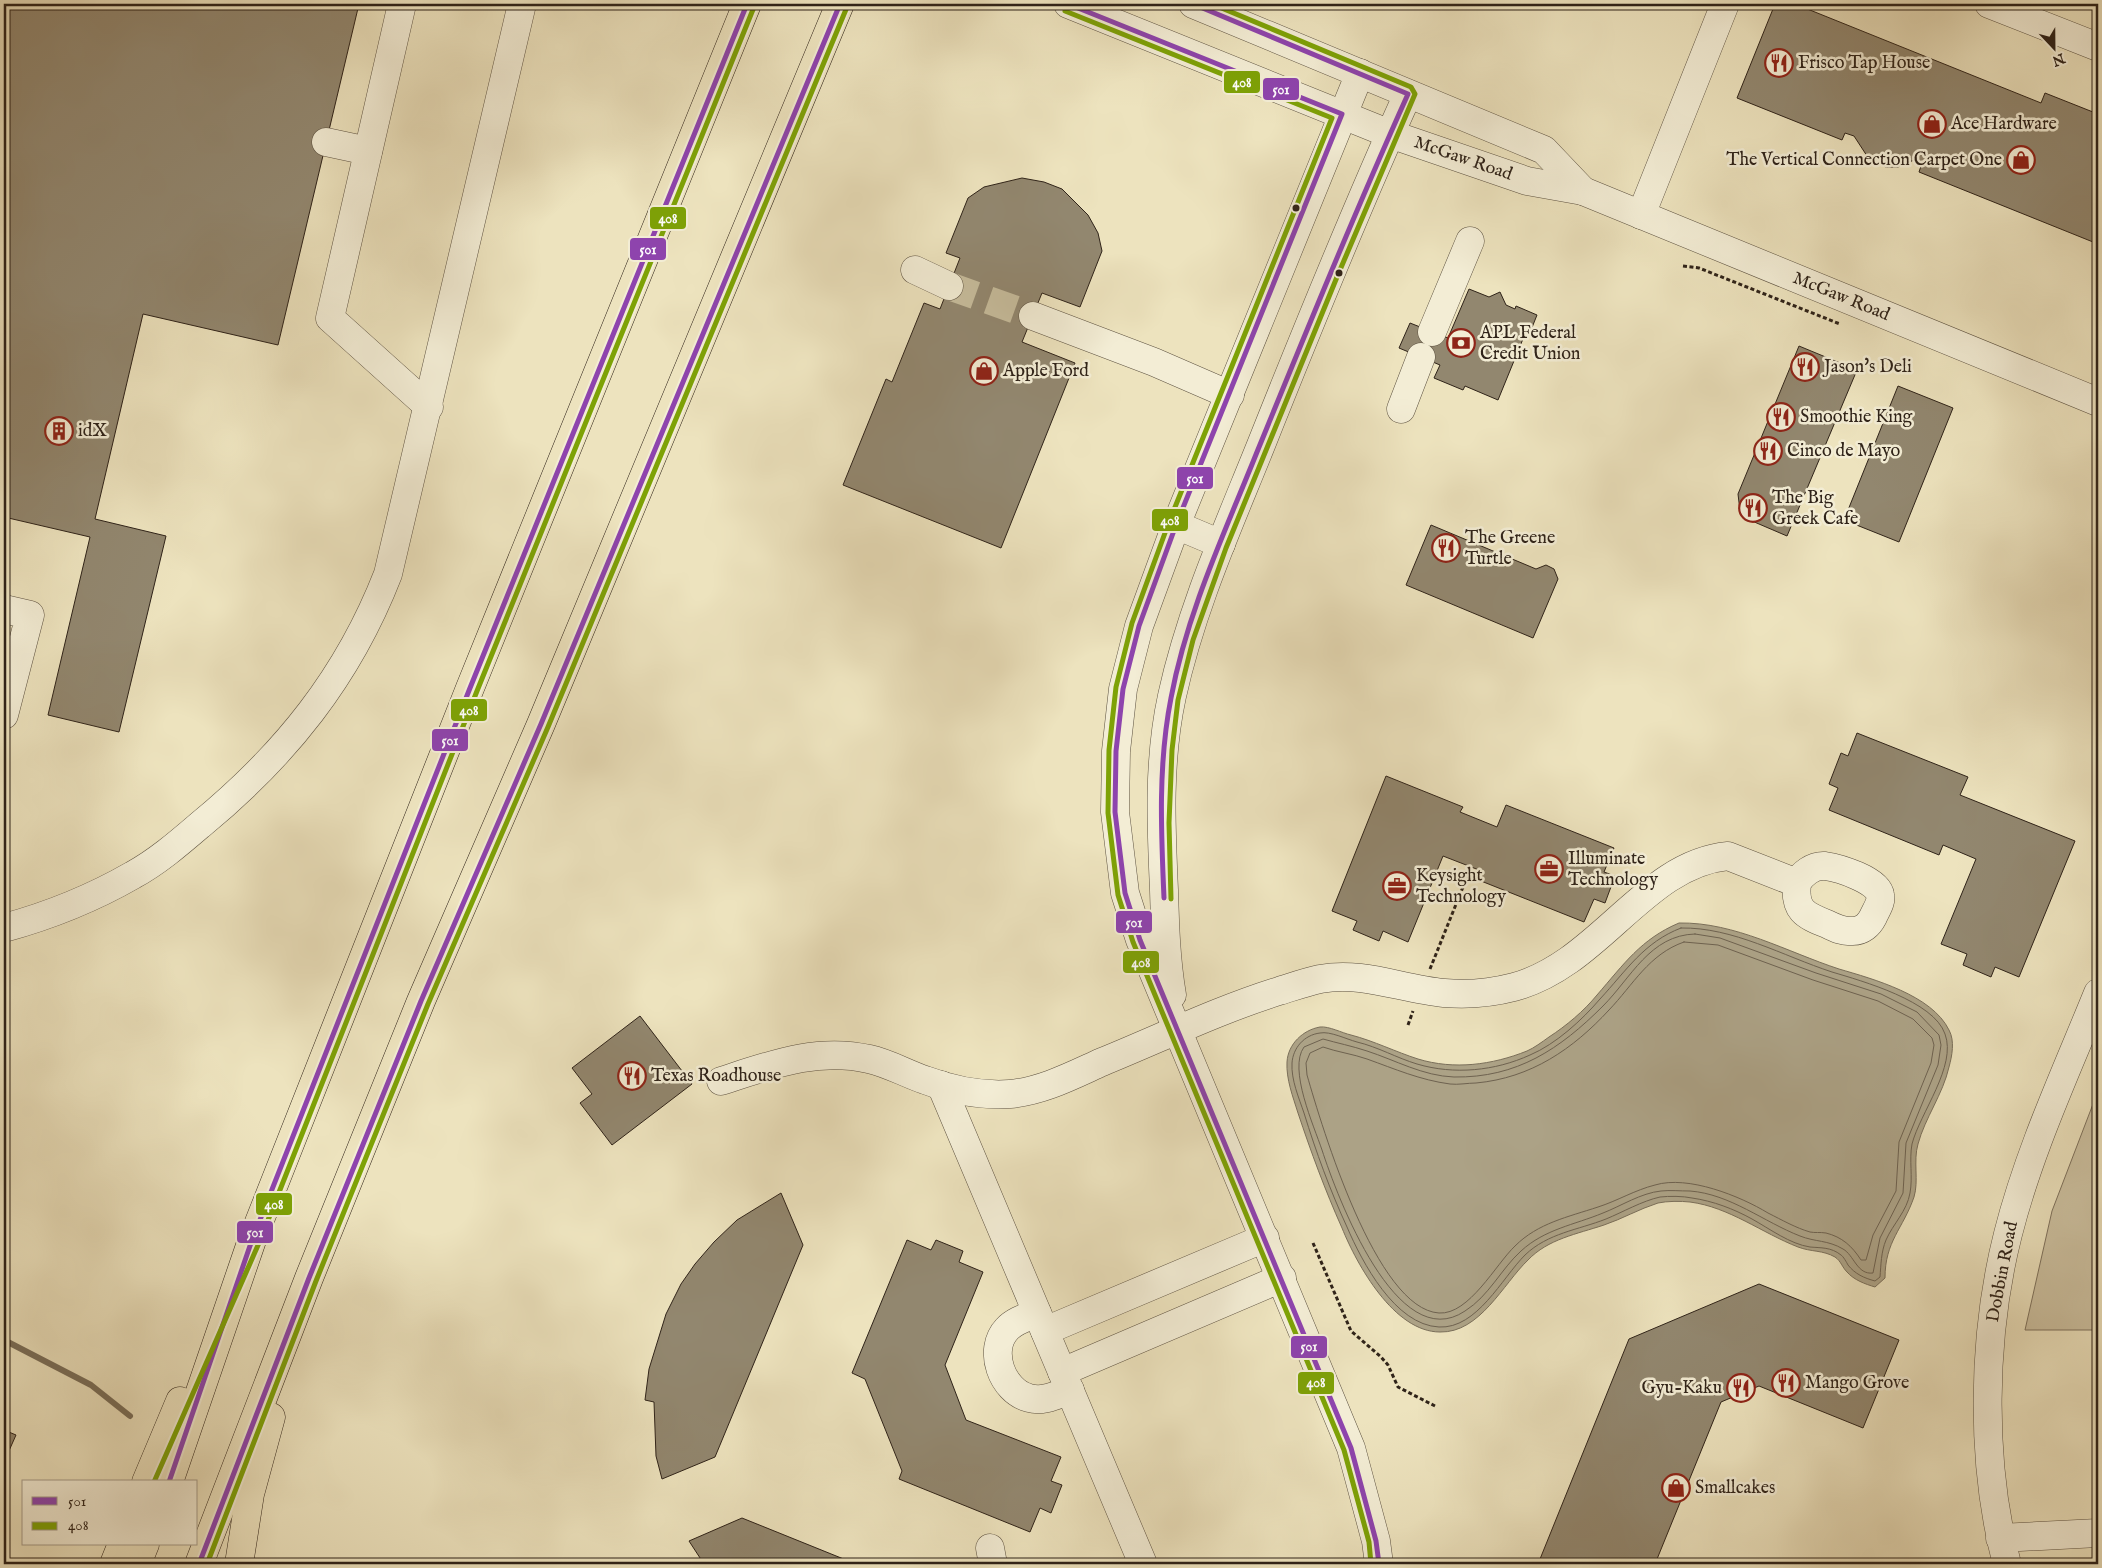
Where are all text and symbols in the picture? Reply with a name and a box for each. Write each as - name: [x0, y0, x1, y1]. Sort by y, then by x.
- north arrow: [2030, 22, 2080, 72]
- restaurant icon: Frisco Tap House: [1764, 48, 1794, 78]
- text: N: [2050, 48, 2068, 70]
- place label: Frisco Tap House: [1798, 52, 1930, 75]
- line badge: 408: [1223, 70, 1261, 94]
- text: 408: [1232, 74, 1252, 92]
- line badge: 501: [1262, 77, 1300, 101]
- text: 501: [1272, 81, 1290, 99]
- shop icon: Ace Hardware: [1917, 109, 1947, 139]
- place label: Ace Hardware: [1950, 113, 2057, 136]
- street label: McGaw Road: [1411, 131, 1516, 187]
- shop icon: The Vertical Connection Carpet One: [2006, 145, 2036, 175]
- place label: The Vertical Connection Carpet One: [1726, 149, 2002, 172]
- unlabelled marker: [1291, 203, 1301, 213]
- line badge: 408: [649, 206, 687, 230]
- text: 408: [658, 210, 678, 228]
- line badge: 501: [629, 237, 667, 261]
- text: 501: [639, 241, 657, 259]
- street label: McGaw Road: [1789, 267, 1893, 327]
- unlabelled marker: [1334, 268, 1344, 278]
- place label: APL Federal Credit Union: [1479, 322, 1581, 366]
- bank icon: APL Federal Credit Union: [1446, 328, 1476, 358]
- restaurant icon: Jason's Deli: [1790, 352, 1820, 382]
- shop icon: Apple Ford: [969, 356, 999, 386]
- place label: Jason's Deli: [1822, 356, 1912, 379]
- place label: Apple Ford: [1002, 360, 1089, 383]
- restaurant icon: Smoothie King: [1766, 402, 1796, 432]
- place label: Smoothie King: [1800, 406, 1913, 429]
- building icon: idX: [44, 416, 74, 446]
- place label: idX: [78, 420, 107, 443]
- restaurant icon: Cinco de Mayo: [1753, 436, 1783, 466]
- place label: Cinco de Mayo: [1787, 440, 1900, 463]
- line badge: 501: [1176, 466, 1214, 490]
- text: 501: [1186, 470, 1204, 488]
- place label: The Big Greek Cafe: [1772, 487, 1858, 531]
- restaurant icon: The Big Greek Cafe: [1738, 493, 1768, 523]
- line badge: 408: [1151, 508, 1189, 532]
- text: 408: [1160, 512, 1180, 530]
- place label: The Greene Turtle: [1465, 527, 1555, 571]
- restaurant icon: The Greene Turtle: [1431, 533, 1461, 563]
- line badge: 408: [450, 698, 488, 722]
- text: 408: [459, 702, 479, 720]
- line badge: 501: [431, 728, 469, 752]
- text: 501: [441, 732, 459, 750]
- place label: Illuminate Technology: [1568, 848, 1658, 892]
- office icon: Illuminate Technology: [1534, 854, 1564, 884]
- place label: Keysight Technology: [1416, 865, 1506, 909]
- office icon: Keysight Technology: [1382, 871, 1412, 901]
- line badge: 501: [1115, 910, 1153, 934]
- text: 501: [1125, 914, 1143, 932]
- line badge: 408: [1122, 950, 1160, 974]
- text: 408: [1131, 954, 1151, 972]
- restaurant icon: Texas Roadhouse: [617, 1061, 647, 1091]
- place label: Texas Roadhouse: [651, 1065, 781, 1088]
- line badge: 408: [255, 1192, 293, 1216]
- text: 408: [264, 1196, 284, 1214]
- street label: Dobbin Road: [1982, 1219, 2024, 1324]
- line badge: 501: [236, 1220, 274, 1244]
- text: 501: [246, 1224, 264, 1242]
- line badge: 501: [1290, 1335, 1328, 1359]
- text: 501: [1300, 1338, 1318, 1356]
- restaurant icon: Mango Grove: [1771, 1368, 1801, 1398]
- line badge: 408: [1297, 1371, 1335, 1395]
- place label: Mango Grove: [1805, 1372, 1909, 1395]
- restaurant icon: Gyu-Kaku: [1726, 1373, 1756, 1403]
- text: 408: [1306, 1374, 1326, 1392]
- place label: Gyu-Kaku: [1641, 1377, 1722, 1400]
- shop icon: Smallcakes: [1661, 1473, 1691, 1503]
- place label: Smallcakes: [1695, 1477, 1775, 1500]
- legend: [22, 1480, 198, 1546]
- text: 501: [68, 1492, 86, 1511]
- text: 408: [68, 1516, 89, 1535]

